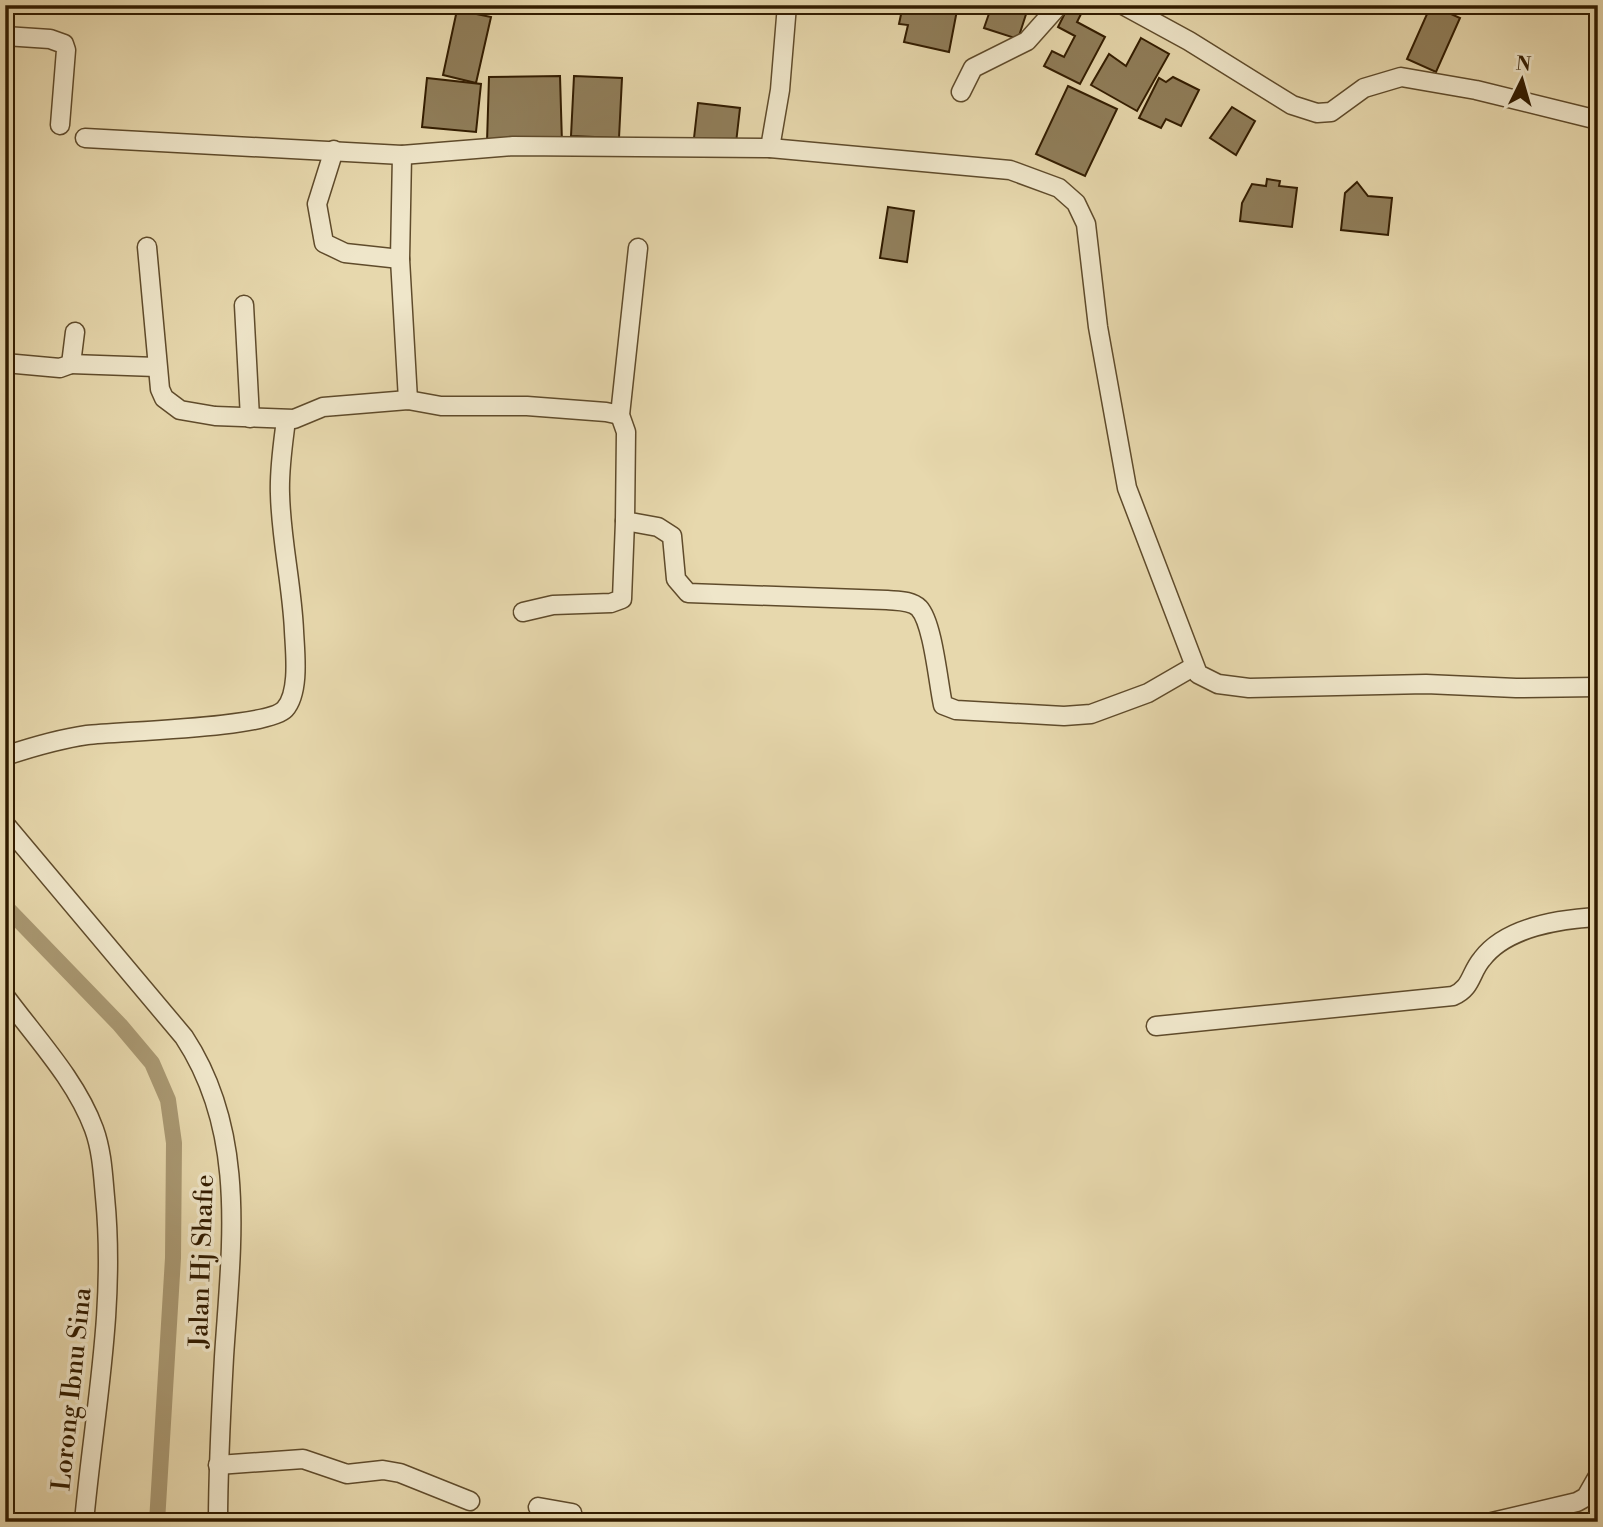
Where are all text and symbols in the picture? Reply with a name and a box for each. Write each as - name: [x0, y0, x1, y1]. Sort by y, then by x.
- north arrow: [1488, 46, 1558, 116]
- text: N: [1515, 51, 1532, 77]
- street label: Jalan Hj Shafie: [183, 1174, 221, 1349]
- street label: Lorong Ibnu Sina: [45, 1285, 99, 1492]

